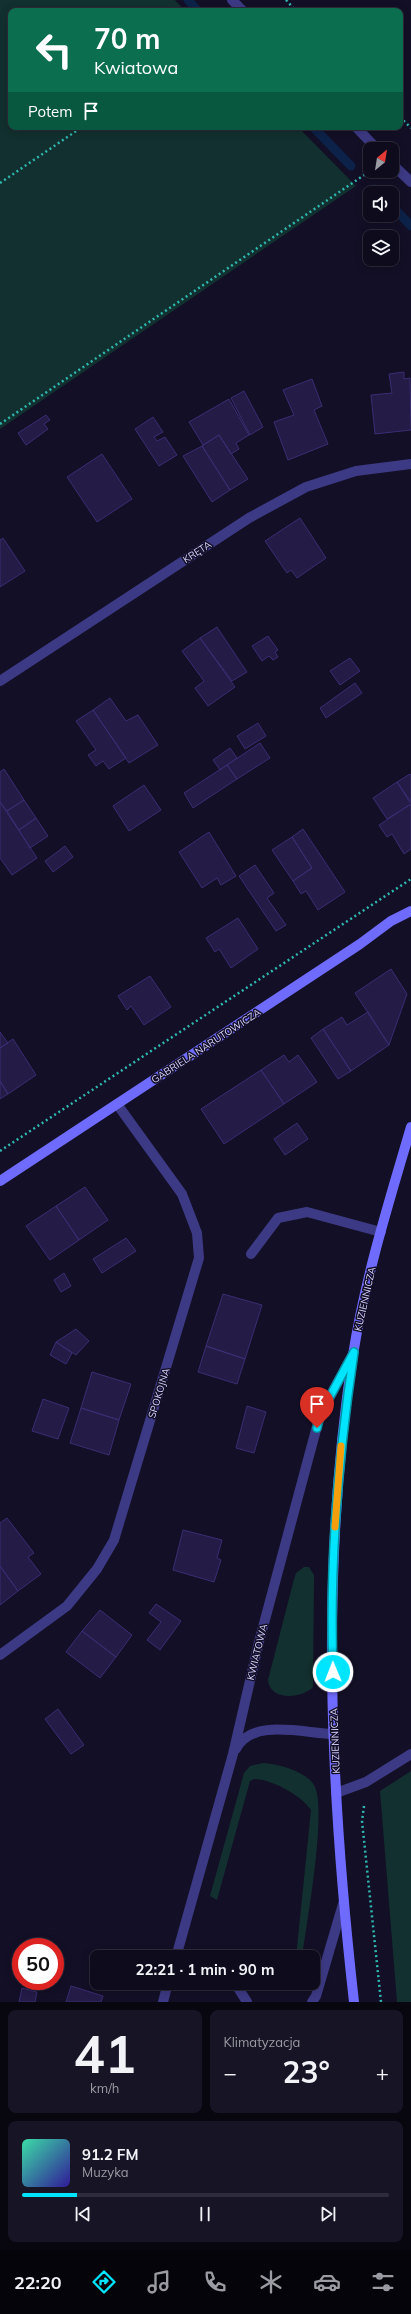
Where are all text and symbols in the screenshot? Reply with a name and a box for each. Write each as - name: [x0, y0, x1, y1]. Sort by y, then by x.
- text: 70 m: [94, 21, 160, 56]
- icon: left: [28, 24, 80, 76]
- text: Kwiatowa: [94, 56, 178, 79]
- icon: arrive: [80, 100, 102, 122]
- text: Potem: [28, 102, 72, 121]
- north arrow: [363, 142, 399, 178]
- map controls: [363, 142, 399, 266]
- button: sound: [363, 186, 399, 222]
- button: layers: [363, 230, 399, 266]
- street label: KRĘTA: [180, 538, 214, 566]
- street label: GABRIELA NARUTOWICZA: [149, 1005, 264, 1086]
- street label: KUZIENNICZA: [351, 1265, 379, 1332]
- street label: SPOKOJNA: [145, 1366, 173, 1420]
- pin: [300, 1387, 334, 1428]
- icon: arrive: [306, 1393, 328, 1415]
- street label: KWIATOWA: [244, 1622, 270, 1682]
- position arrow: [312, 1651, 354, 1693]
- street label: KUZIENNICZA: [327, 1707, 343, 1774]
- speed limit sign: 50: [12, 1938, 64, 1990]
- text: 22:21 · 1 min · 90 m: [136, 1960, 274, 1979]
- text: 41: [74, 2021, 136, 2086]
- text: Klimatyzacja: [224, 2034, 300, 2050]
- text: 23°: [283, 2053, 330, 2091]
- text: −: [224, 2059, 237, 2087]
- text: +: [376, 2059, 389, 2087]
- text: km/h: [90, 2080, 119, 2096]
- text: 91.2 FM: [82, 2145, 138, 2164]
- text: Muzyka: [82, 2164, 129, 2180]
- icon: previous: [72, 2203, 94, 2225]
- icon: pause: [194, 2203, 216, 2225]
- icon: next: [317, 2203, 339, 2225]
- icon: directions: [90, 2268, 118, 2296]
- icon: music: [145, 2268, 173, 2296]
- icon: phone: [201, 2268, 229, 2296]
- icon: climate: [257, 2268, 285, 2296]
- icon: car: [313, 2268, 341, 2296]
- icon: filters: [369, 2268, 397, 2296]
- text: 22:20: [14, 2271, 62, 2294]

